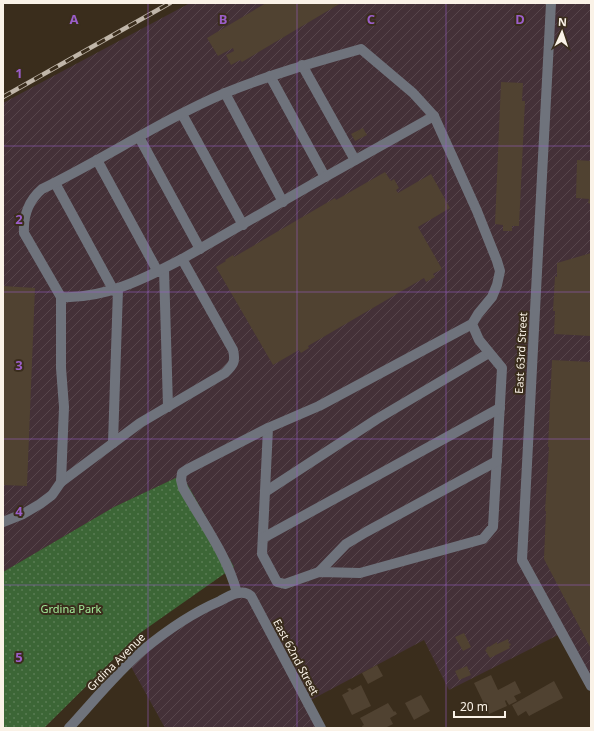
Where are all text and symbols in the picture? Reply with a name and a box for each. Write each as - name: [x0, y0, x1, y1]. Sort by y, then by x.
- text: A: [70, 10, 79, 28]
- text: B: [219, 10, 227, 28]
- text: C: [367, 10, 375, 28]
- text: D: [515, 10, 525, 28]
- north arrow: [542, 12, 582, 52]
- text: N: [558, 14, 567, 29]
- text: 1: [15, 64, 23, 82]
- text: 2: [15, 210, 23, 228]
- street label: East 63rd Street: [511, 312, 530, 394]
- text: 3: [15, 356, 23, 374]
- text: 4: [15, 502, 23, 520]
- park label: Grdina Park: [40, 601, 102, 616]
- street label: East 62nd Street: [270, 616, 323, 697]
- street label: Grdina Avenue: [83, 629, 148, 694]
- text: 5: [15, 648, 23, 666]
- scale bar: [454, 693, 505, 719]
- text: 20 m: [460, 698, 488, 715]

